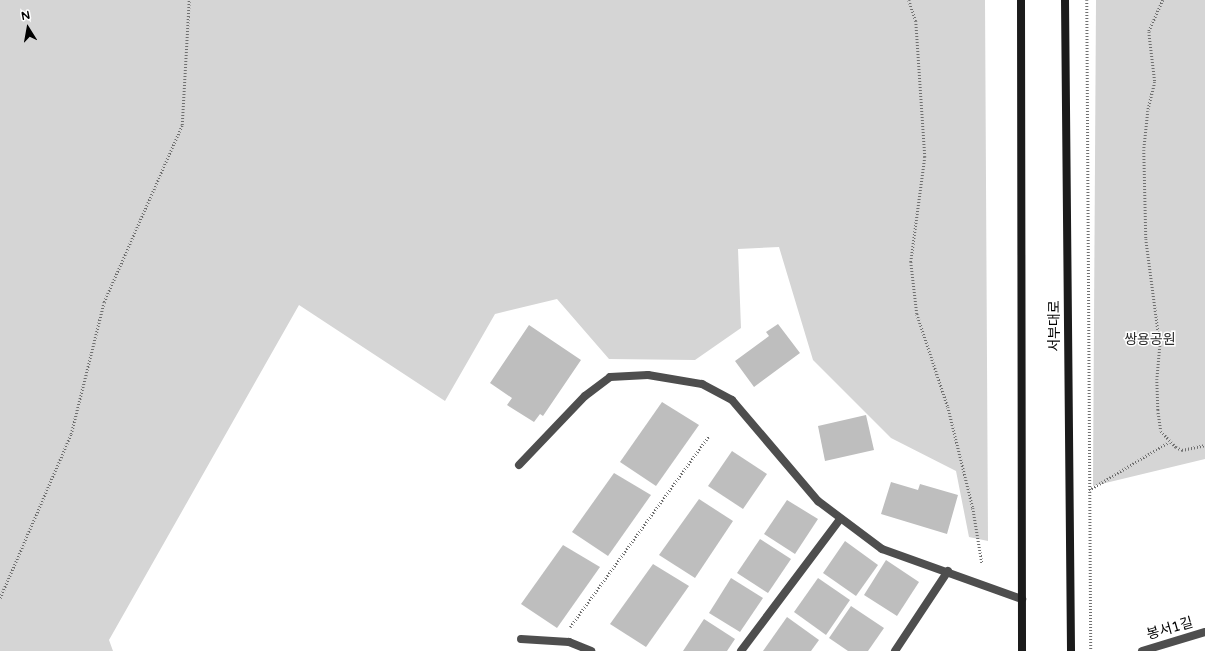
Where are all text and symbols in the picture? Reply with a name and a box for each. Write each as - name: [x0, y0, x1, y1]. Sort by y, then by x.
- north arrow: [8, 8, 48, 48]
- text: N: [20, 9, 31, 23]
- street label: 서부대로: [1047, 300, 1063, 352]
- park label: 쌍용공원: [1124, 332, 1176, 348]
- street label: 봉서1길: [1145, 614, 1195, 644]

